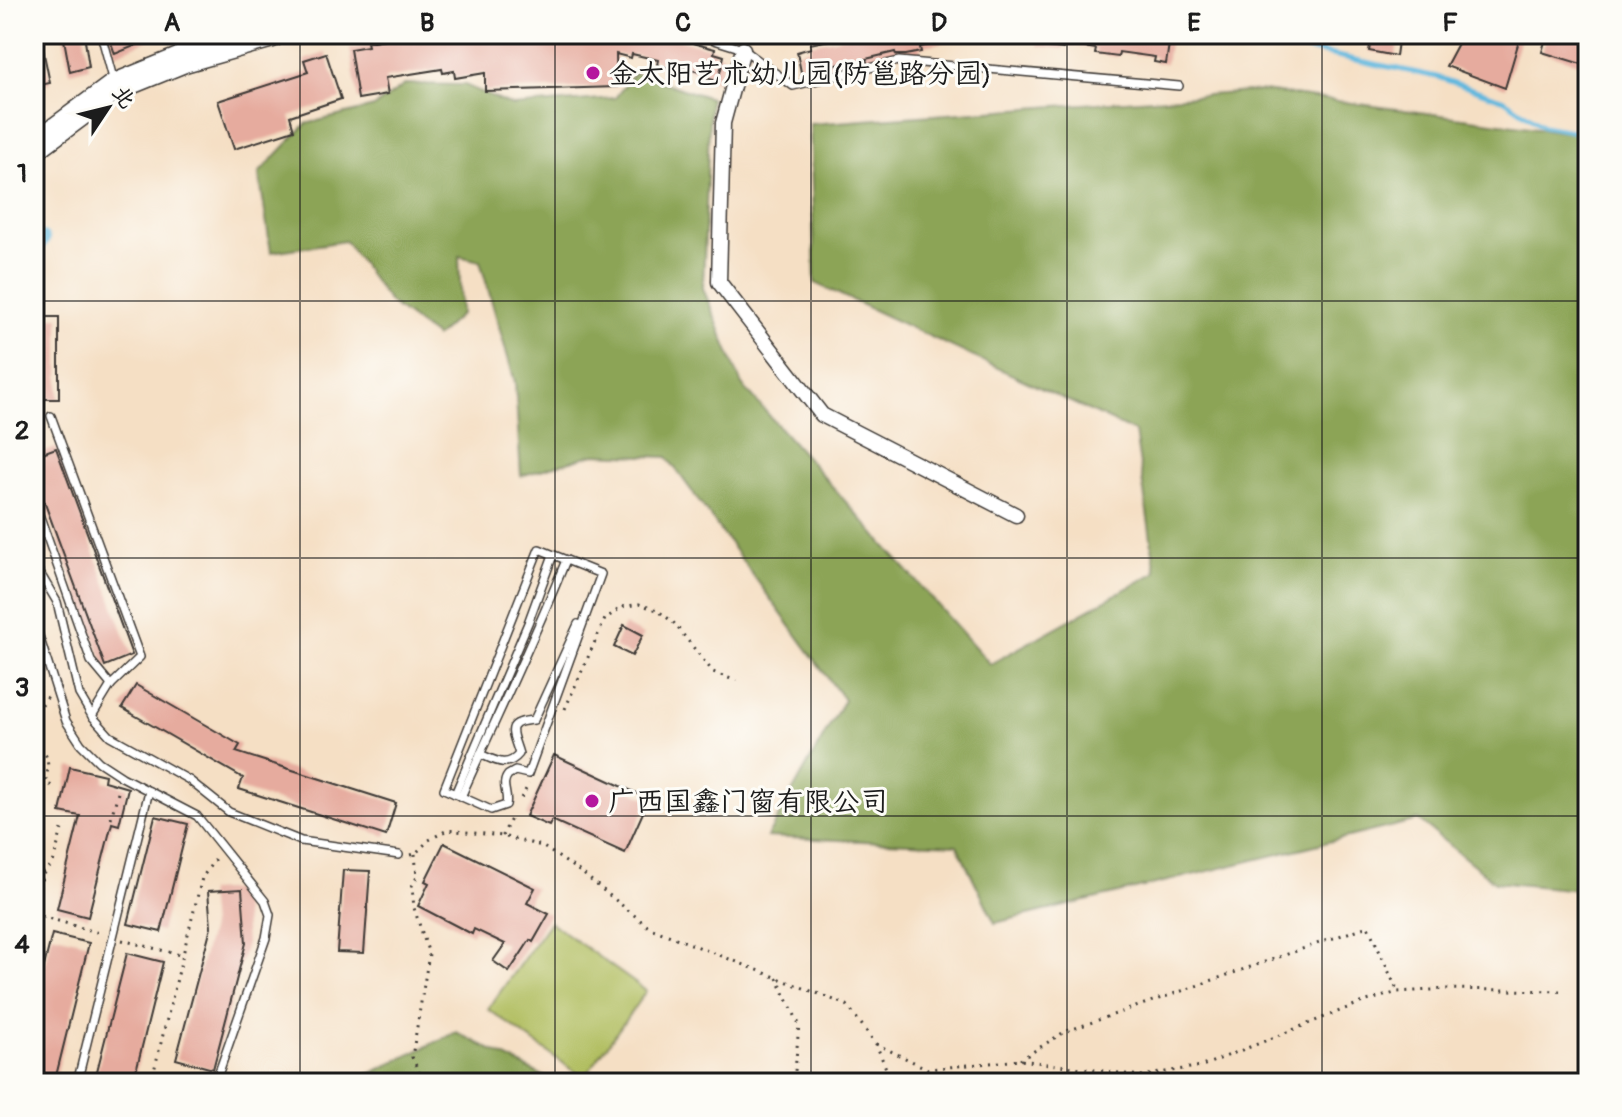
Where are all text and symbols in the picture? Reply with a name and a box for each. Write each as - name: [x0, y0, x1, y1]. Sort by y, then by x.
- text: A: [164, 7, 181, 39]
- text: B: [420, 7, 434, 39]
- text: C: [675, 7, 691, 39]
- text: D: [931, 7, 947, 39]
- text: E: [1187, 7, 1201, 39]
- text: F: [1442, 7, 1458, 39]
- place label: 金太阳艺术幼儿园(防邕路分园): [609, 57, 992, 92]
- marker: 金太阳艺术幼儿园(防邕路分园): [584, 64, 602, 82]
- north arrow: [68, 68, 148, 148]
- text: 北: [106, 80, 141, 114]
- text: 1: [17, 158, 27, 190]
- text: 2: [15, 415, 29, 447]
- text: 3: [15, 672, 29, 704]
- place label: 广西国鑫门窗有限公司: [608, 785, 888, 820]
- marker: 广西国鑫门窗有限公司: [583, 792, 601, 810]
- text: 4: [14, 929, 30, 961]

